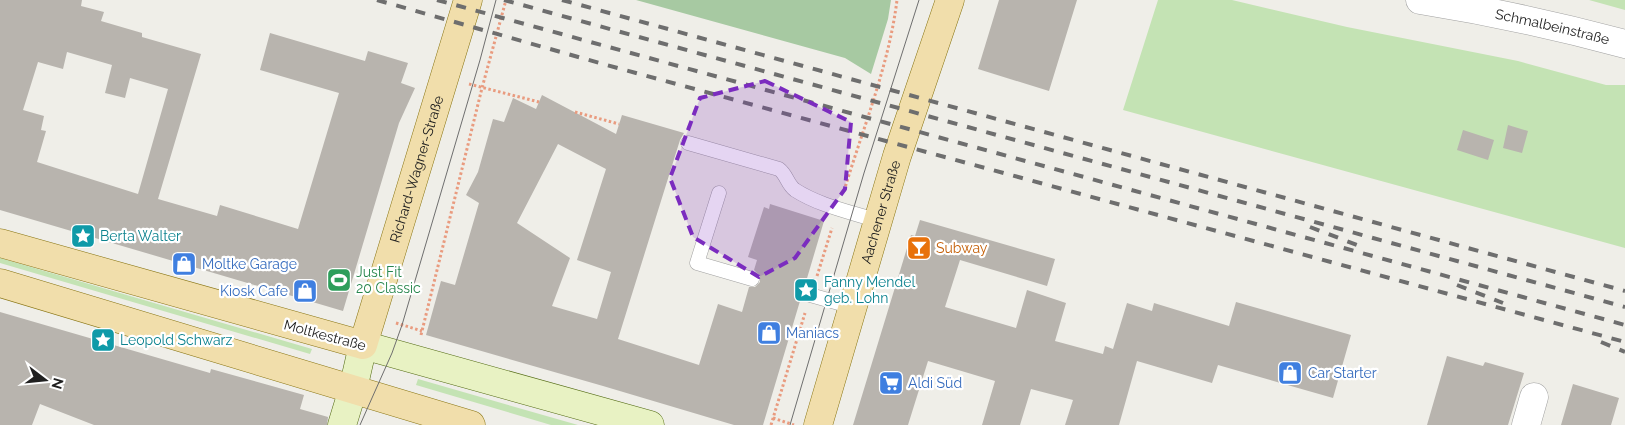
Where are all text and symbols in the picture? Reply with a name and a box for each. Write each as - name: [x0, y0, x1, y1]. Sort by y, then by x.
- street label: Schmalbeinstraße: [1494, 6, 1611, 48]
- street label: Richard-Wagner-Straße: [387, 94, 446, 245]
- street label: Aachener Straße: [858, 158, 903, 266]
- place icon: Berta Walter: [70, 223, 96, 249]
- place label: Berta Walter: [100, 228, 181, 244]
- bar icon: Subway: [906, 235, 932, 261]
- place label: Subway: [936, 240, 988, 256]
- shop icon: Moltke Garage: [171, 251, 197, 277]
- place label: Moltke Garage: [202, 256, 297, 272]
- place label: Just Fit 20 Classic: [356, 264, 421, 296]
- sports icon: Just Fit 20 Classic: [326, 267, 352, 293]
- place label: Fanny Mendel geb. Lohn: [824, 274, 915, 306]
- place icon: Fanny Mendel geb. Lohn: [793, 277, 819, 303]
- shop icon: Kiosk Cafe: [292, 278, 318, 304]
- place label: Kiosk Cafe: [220, 283, 288, 299]
- street label: Moltkestraße: [282, 316, 368, 354]
- shop icon: Maniacs: [756, 320, 782, 346]
- place label: Maniacs: [786, 325, 839, 341]
- place icon: Leopold Schwarz: [90, 327, 116, 353]
- place label: Leopold Schwarz: [120, 332, 233, 348]
- north arrow: [20, 355, 70, 405]
- shop icon: Car Starter: [1277, 360, 1303, 386]
- place label: Car Starter: [1308, 365, 1377, 381]
- supermarket icon: Aldi Süd: [878, 370, 904, 396]
- place label: Aldi Süd: [908, 375, 962, 391]
- text: N: [48, 376, 67, 391]

